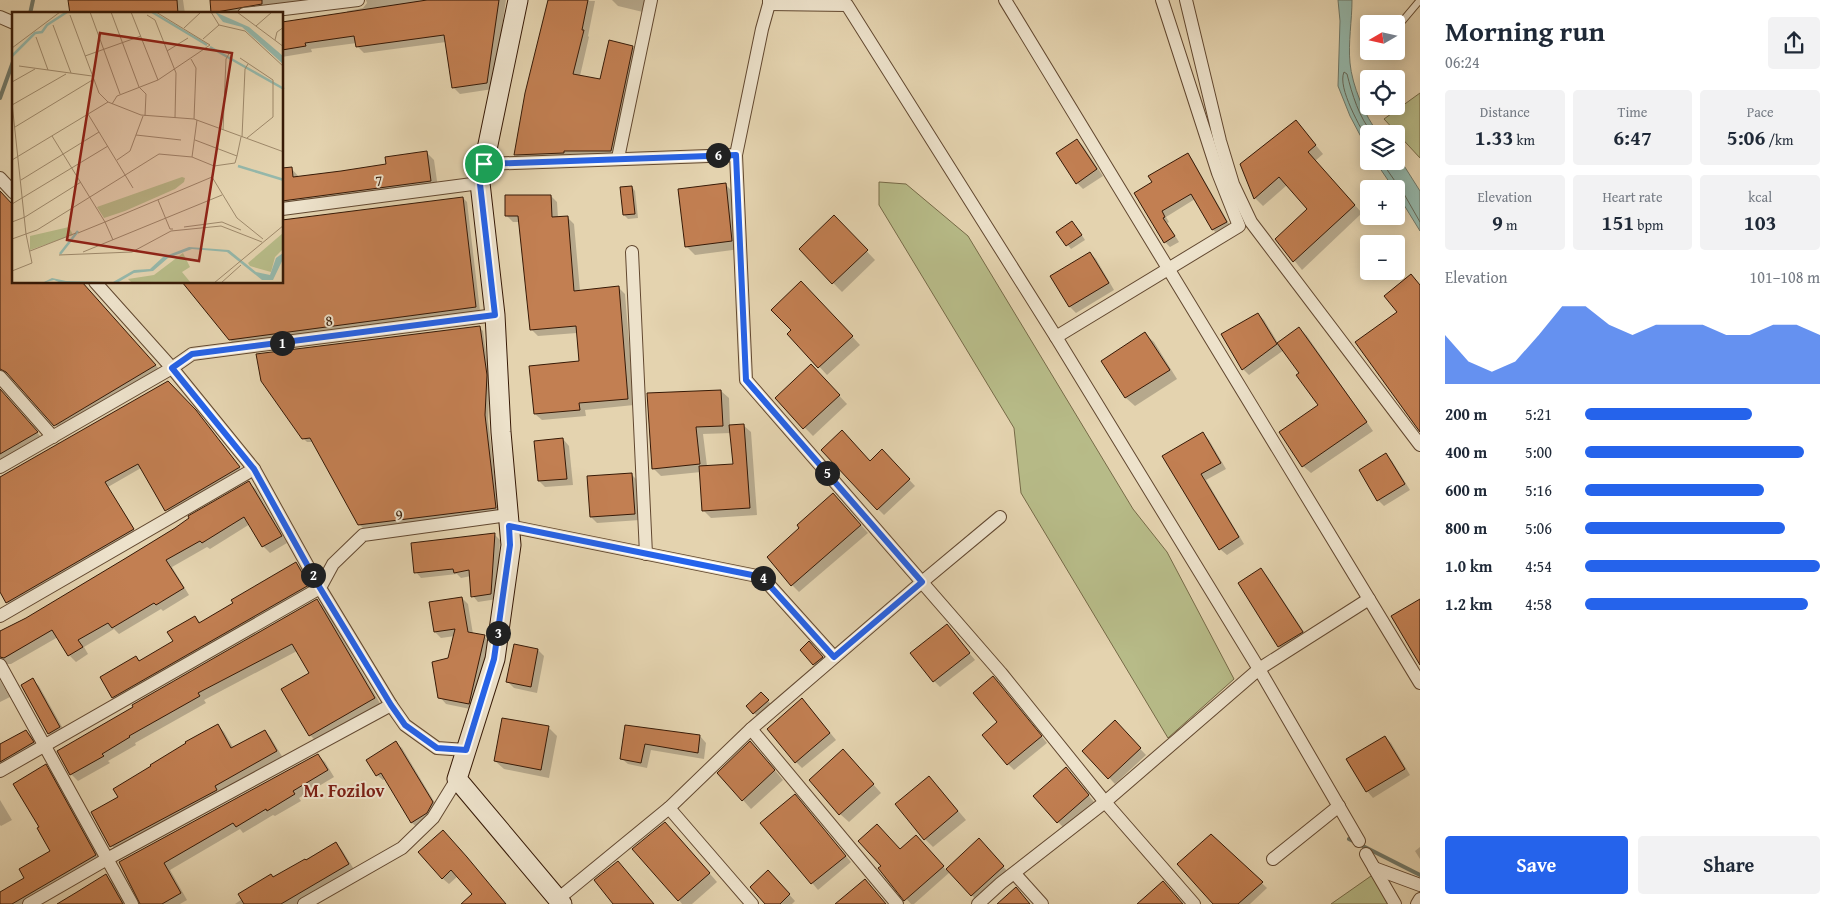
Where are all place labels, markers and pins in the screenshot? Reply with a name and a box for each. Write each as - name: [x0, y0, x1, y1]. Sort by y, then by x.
- pin: 6: [706, 142, 730, 168]
- pin: [463, 143, 505, 185]
- pin: 1: [270, 330, 294, 356]
- pin: 5: [814, 460, 840, 486]
- pin: 2: [300, 562, 326, 588]
- pin: 4: [750, 566, 776, 590]
- pin: 3: [486, 620, 510, 646]

